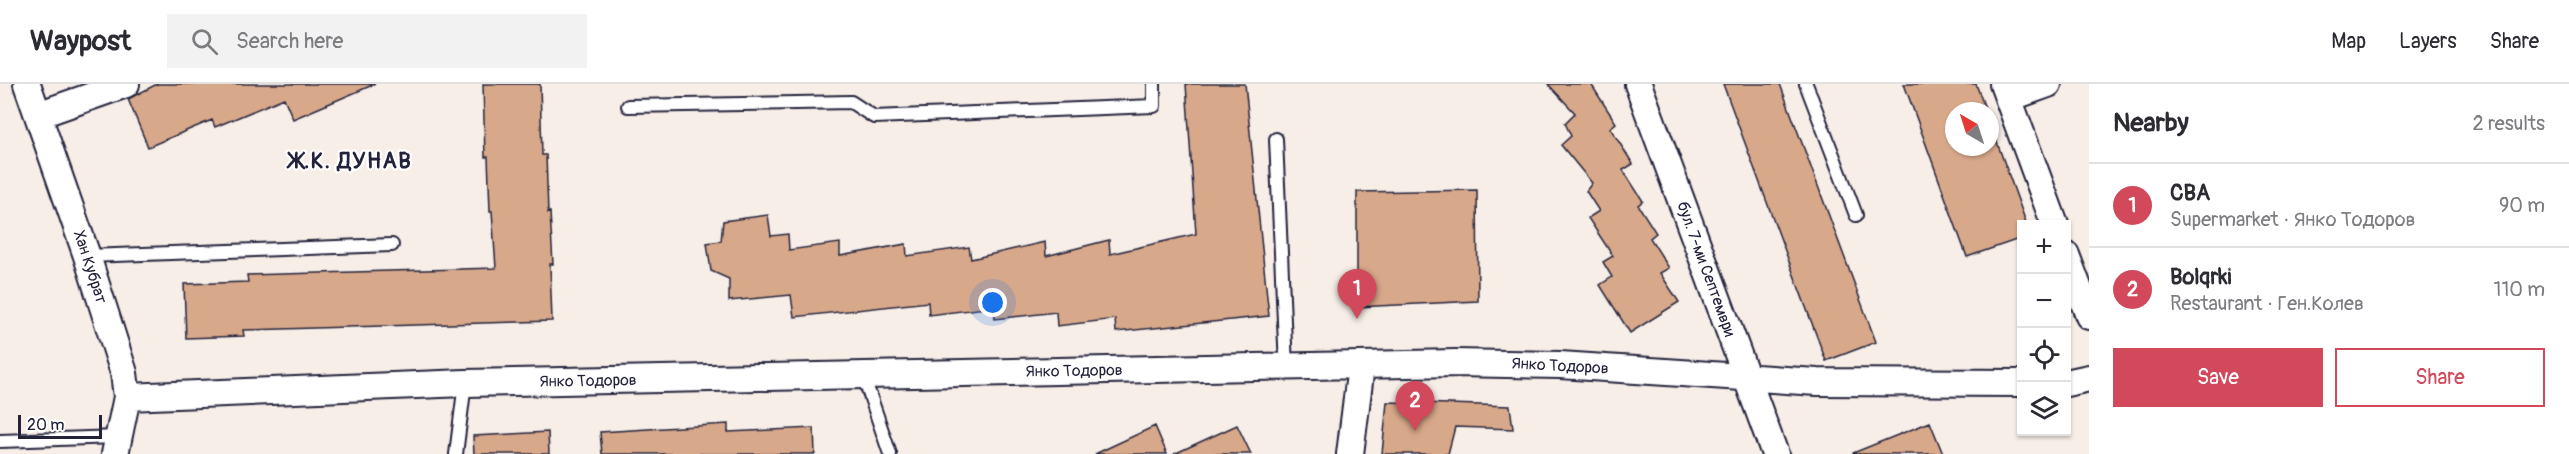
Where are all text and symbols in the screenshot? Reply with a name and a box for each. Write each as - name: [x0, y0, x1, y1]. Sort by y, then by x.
- search box: [167, 14, 587, 68]
- text: Waypost: [30, 24, 131, 59]
- icon: search: [188, 25, 221, 58]
- text: Search here: [236, 27, 343, 55]
- text: Map: [2331, 28, 2366, 55]
- text: Layers: [2399, 28, 2457, 55]
- text: Share: [2490, 28, 2539, 55]
- north arrow: [1945, 102, 1999, 156]
- text: Nearby: [2113, 107, 2189, 139]
- text: 2 results: [2473, 111, 2545, 136]
- district label: Ж.К. ДУНАВ: [286, 147, 412, 175]
- text: CBA: [2170, 179, 2210, 207]
- text: 1: [2129, 193, 2136, 218]
- text: 90 m: [2499, 193, 2545, 218]
- street label: бул. 7-ми Септември: [1672, 199, 1740, 339]
- text: Supermarket · Янко Тодоров: [2170, 207, 2415, 232]
- map controls: [2017, 220, 2071, 436]
- button: +: [2017, 220, 2071, 274]
- street label: Хан Кубрат: [69, 228, 111, 306]
- text: Bolqrki: [2170, 263, 2231, 291]
- pin: 1: [1338, 270, 1376, 319]
- button: −: [2017, 274, 2071, 328]
- text: 2: [2127, 277, 2138, 302]
- text: 110 m: [2494, 277, 2545, 302]
- your location: [978, 288, 1007, 317]
- text: Restaurant · Ген.Колев: [2170, 291, 2364, 316]
- button: locate: [2017, 328, 2071, 382]
- button: Save: [2113, 348, 2323, 407]
- button: Share: [2335, 348, 2545, 407]
- street label: Янко Тодоров: [1511, 353, 1609, 379]
- street label: Янко Тодоров: [1025, 360, 1123, 382]
- street label: Янко Тодоров: [539, 370, 637, 392]
- pin: 2: [1396, 382, 1434, 431]
- button: layers: [2017, 382, 2071, 436]
- scale bar: [18, 412, 102, 440]
- text: 20 m: [27, 415, 65, 435]

